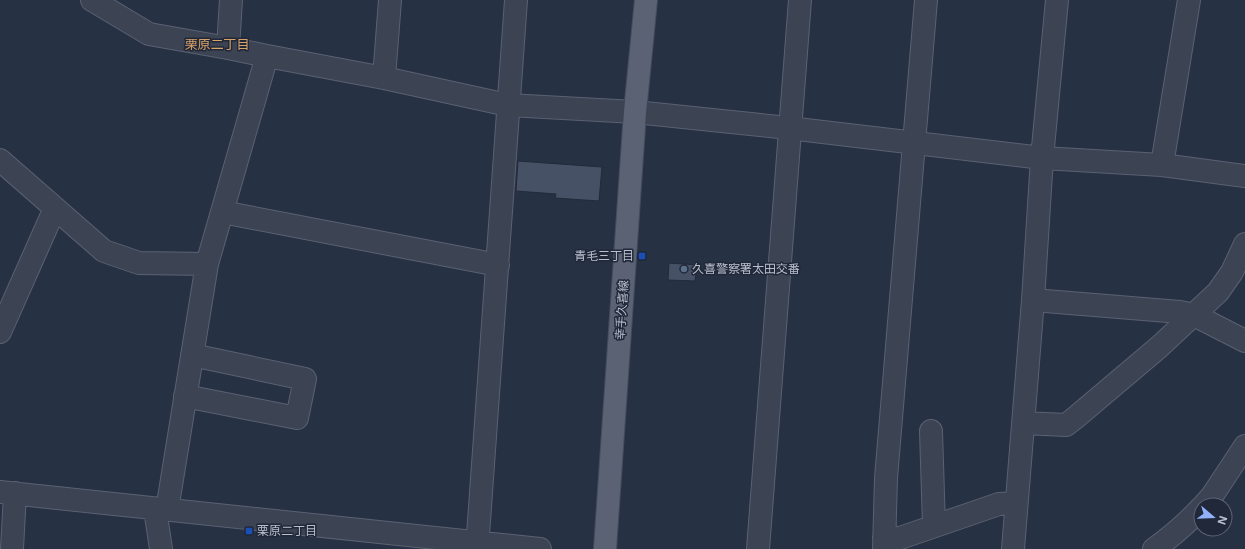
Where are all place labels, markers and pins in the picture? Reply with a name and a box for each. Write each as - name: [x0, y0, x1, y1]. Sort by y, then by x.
- place label: 青毛三丁目: [574, 248, 634, 263]
- marker: 青毛三丁目: [637, 251, 647, 261]
- place label: 久喜警察署太田交番: [692, 261, 800, 276]
- marker: 久喜警察署太田交番: [679, 264, 689, 274]
- place label: 栗原二丁目: [257, 523, 317, 538]
- marker: 栗原二丁目: [244, 526, 254, 536]

